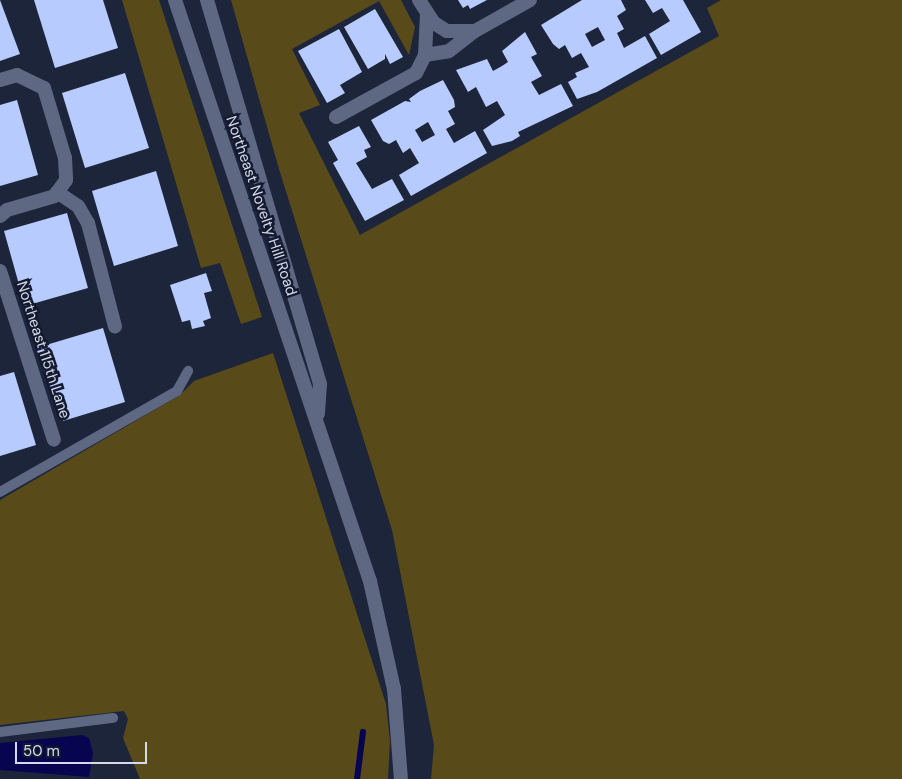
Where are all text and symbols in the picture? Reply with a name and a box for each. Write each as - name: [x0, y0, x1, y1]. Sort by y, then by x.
- street label: Northeast Novelty Hill Road: [222, 114, 300, 298]
- street label: Northeast 115th Lane: [12, 279, 74, 421]
- scale bar: [18, 732, 150, 764]
- text: 50 m: [23, 741, 60, 761]

